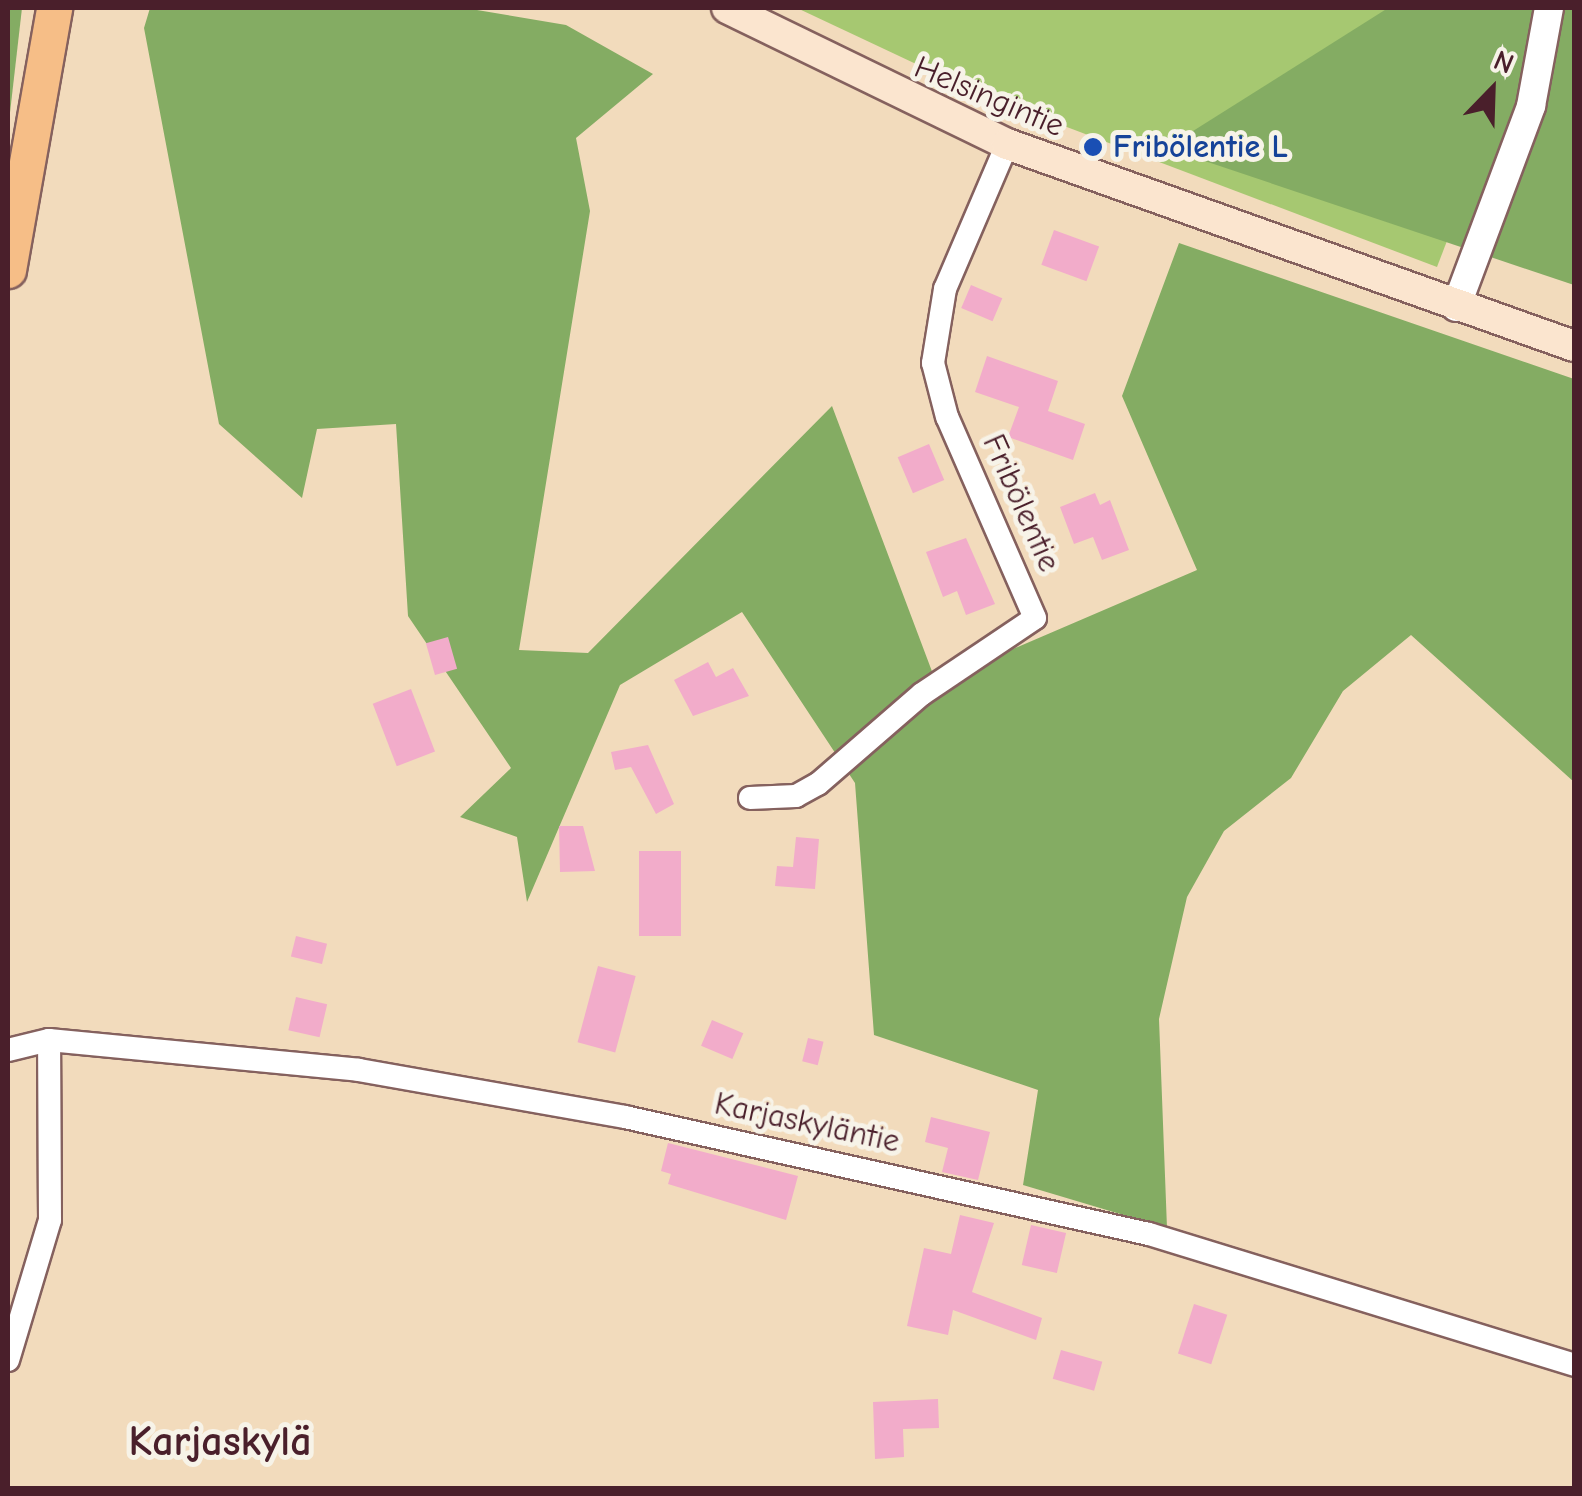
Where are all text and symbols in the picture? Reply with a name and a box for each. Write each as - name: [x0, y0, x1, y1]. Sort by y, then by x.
- north arrow: [1442, 40, 1542, 140]
- text: N: [1489, 44, 1518, 81]
- street label: Helsingintie: [908, 48, 1070, 146]
- place label: Fribölentie L: [1113, 128, 1288, 166]
- marker: Fribölentie L: [1082, 136, 1104, 158]
- street label: Fribölentie: [974, 429, 1068, 577]
- street label: Karjaskyläntie: [711, 1085, 903, 1161]
- district label: Karjaskylä: [129, 1417, 311, 1467]

